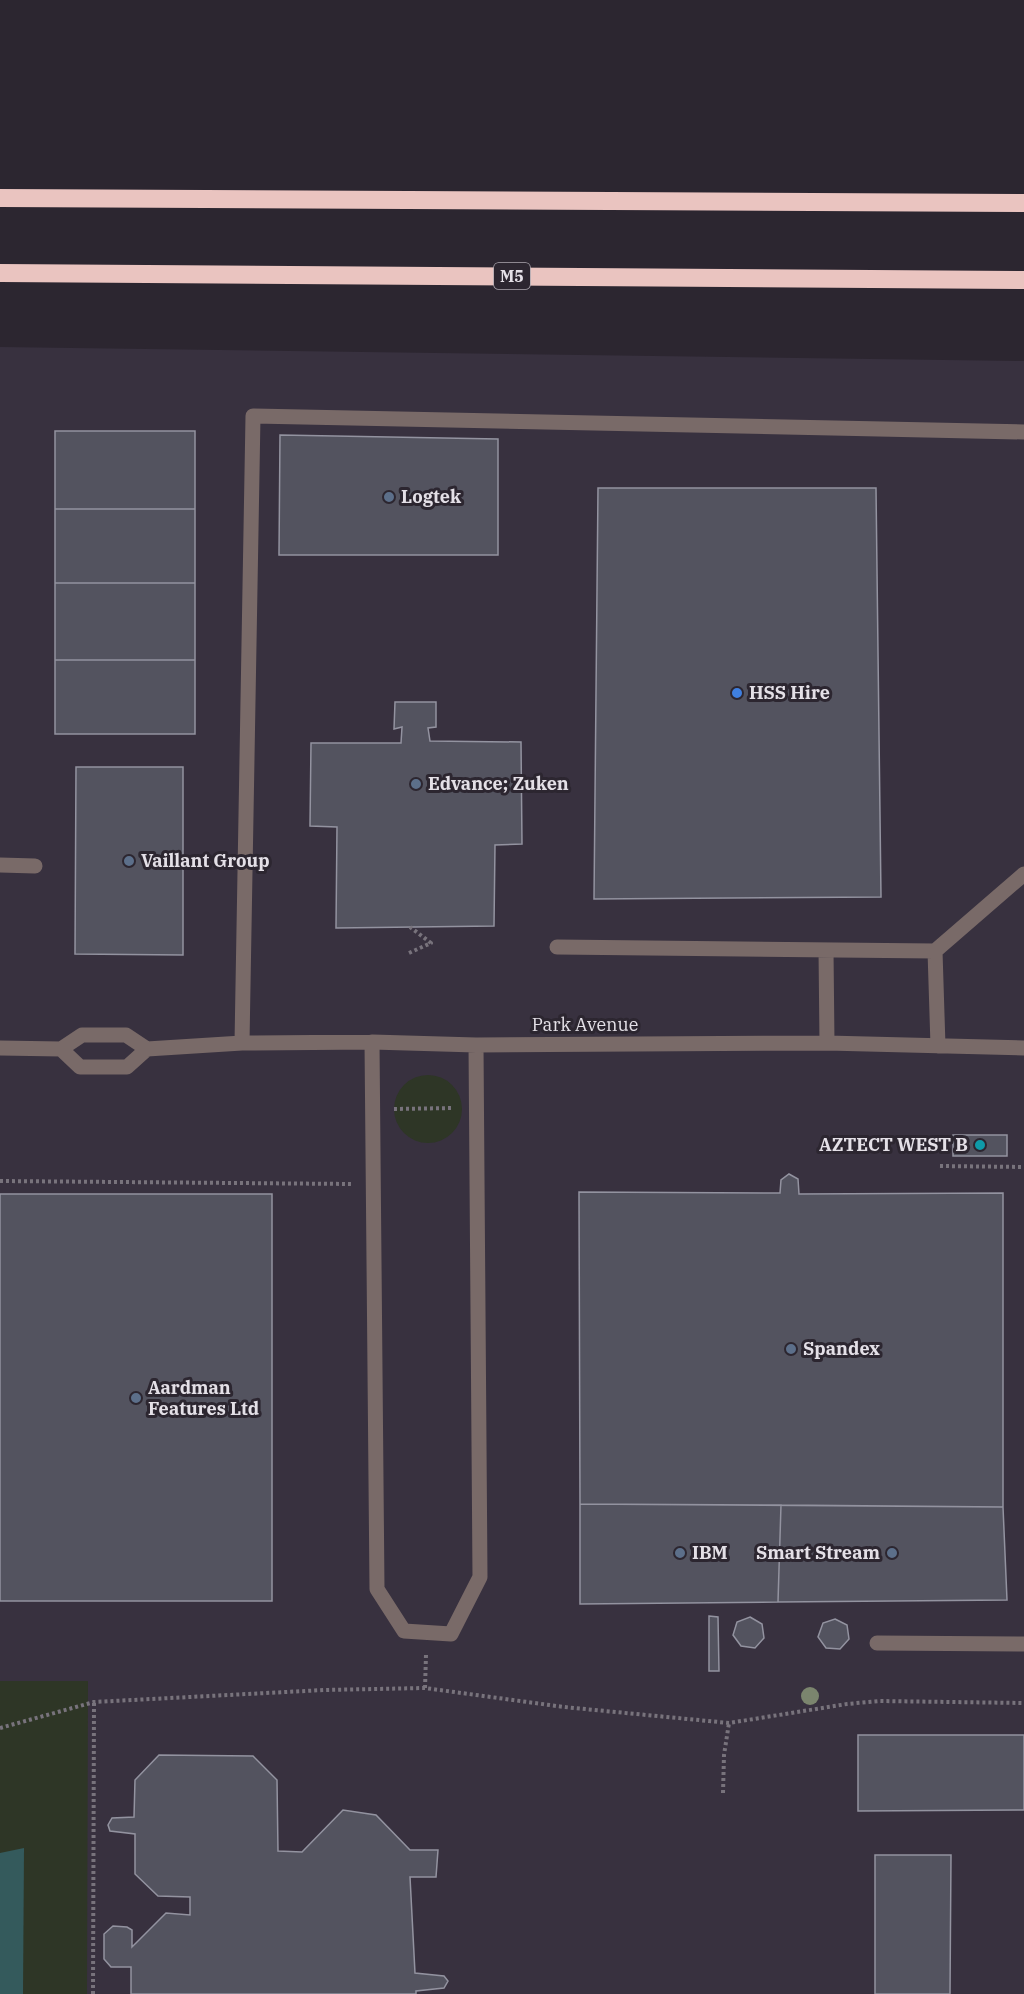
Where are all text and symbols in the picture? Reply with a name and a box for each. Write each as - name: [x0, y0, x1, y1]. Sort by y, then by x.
- road number: M5: [494, 263, 530, 289]
- place label: Logtek: [401, 485, 462, 508]
- marker: Logtek: [382, 490, 396, 504]
- place label: HSS Hire: [749, 681, 830, 704]
- marker: HSS Hire: [730, 686, 744, 700]
- place label: Edvance; Zuken: [428, 772, 569, 795]
- marker: Edvance; Zuken: [409, 777, 423, 791]
- place label: Vaillant Group: [141, 849, 270, 872]
- marker: Vaillant Group: [122, 854, 136, 868]
- street label: Park Avenue: [532, 1013, 638, 1036]
- place label: AZTECT WEST B: [819, 1133, 968, 1156]
- marker: AZTECT WEST B: [973, 1138, 987, 1152]
- place label: Spandex: [803, 1337, 880, 1360]
- marker: Spandex: [784, 1342, 798, 1356]
- place label: Aardman Features Ltd: [148, 1376, 259, 1420]
- marker: Aardman Features Ltd: [129, 1391, 143, 1405]
- place label: IBM: [692, 1541, 728, 1564]
- place label: Smart Stream: [756, 1541, 881, 1564]
- marker: IBM: [673, 1546, 687, 1560]
- marker: Smart Stream: [885, 1546, 899, 1560]

